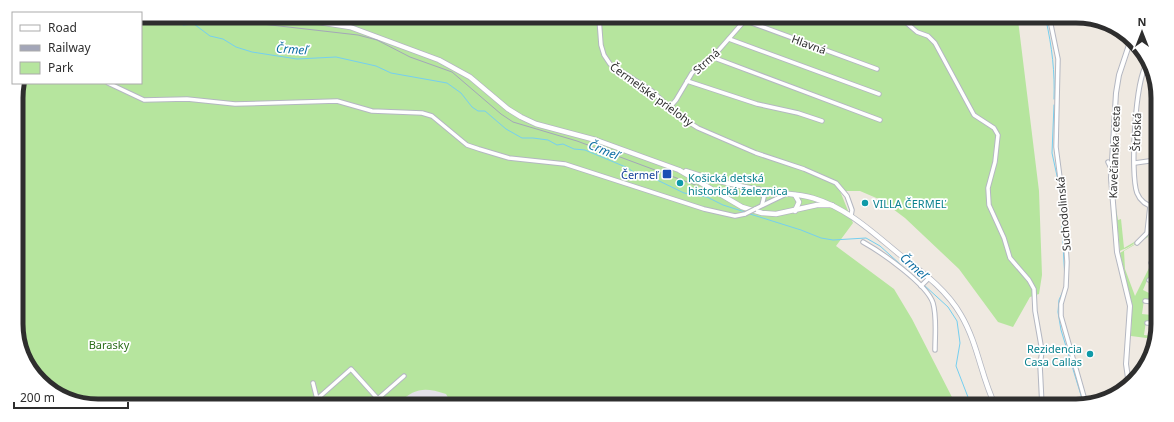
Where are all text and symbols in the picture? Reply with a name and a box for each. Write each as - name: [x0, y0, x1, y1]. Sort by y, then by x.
- legend: [12, 12, 142, 84]
- north arrow: [1122, 12, 1162, 52]
- text: N: [1138, 14, 1146, 29]
- text: Road: [48, 19, 77, 36]
- street label: Hlavná: [790, 31, 828, 57]
- text: Railway: [48, 39, 92, 56]
- water label: Črmeľ: [276, 39, 311, 59]
- street label: Strmá: [689, 45, 723, 77]
- text: Park: [48, 59, 74, 76]
- street label: Čermeľské prielohy: [607, 59, 697, 130]
- street label: Kavečianska cesta: [1105, 105, 1123, 199]
- street label: Štrbská: [1128, 112, 1144, 152]
- water label: Črmeľ: [586, 136, 624, 165]
- place label: Čermeľ: [621, 167, 659, 182]
- marker: Čermeľ: [661, 168, 673, 180]
- place label: Košická detská historická železnica: [688, 170, 788, 198]
- street label: Suchodolinská: [1052, 176, 1074, 252]
- marker: Košická detská historická železnica: [675, 178, 685, 188]
- place label: VILLA ČERMEĽ: [873, 196, 947, 211]
- marker: VILLA ČERMEĽ: [860, 198, 870, 208]
- water label: Črmeľ: [897, 249, 933, 285]
- park label: Barasky: [89, 337, 130, 352]
- place label: Rezidencia Casa Callas: [1024, 341, 1082, 369]
- marker: Rezidencia Casa Callas: [1085, 349, 1095, 359]
- scale bar: [14, 384, 128, 410]
- text: 200 m: [20, 389, 55, 406]

